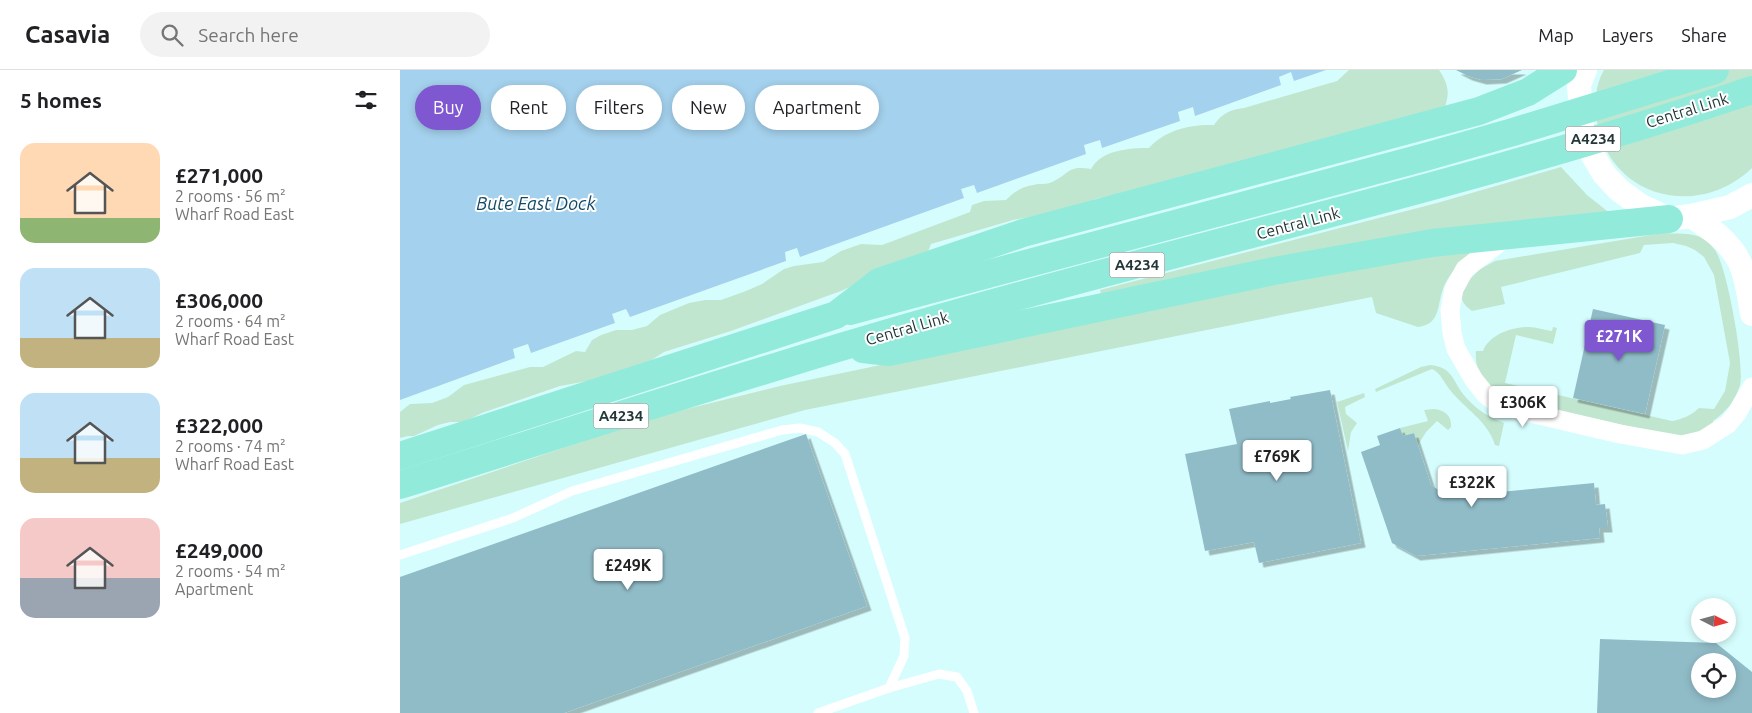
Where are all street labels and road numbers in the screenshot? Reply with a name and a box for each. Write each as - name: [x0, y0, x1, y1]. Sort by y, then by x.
- street label: Central Link: [1644, 89, 1730, 131]
- road number: A4234: [1566, 126, 1620, 152]
- street label: Central Link: [1254, 203, 1342, 243]
- road number: A4234: [1110, 252, 1164, 278]
- street label: Central Link: [863, 308, 951, 348]
- road number: A4234: [594, 404, 648, 428]

